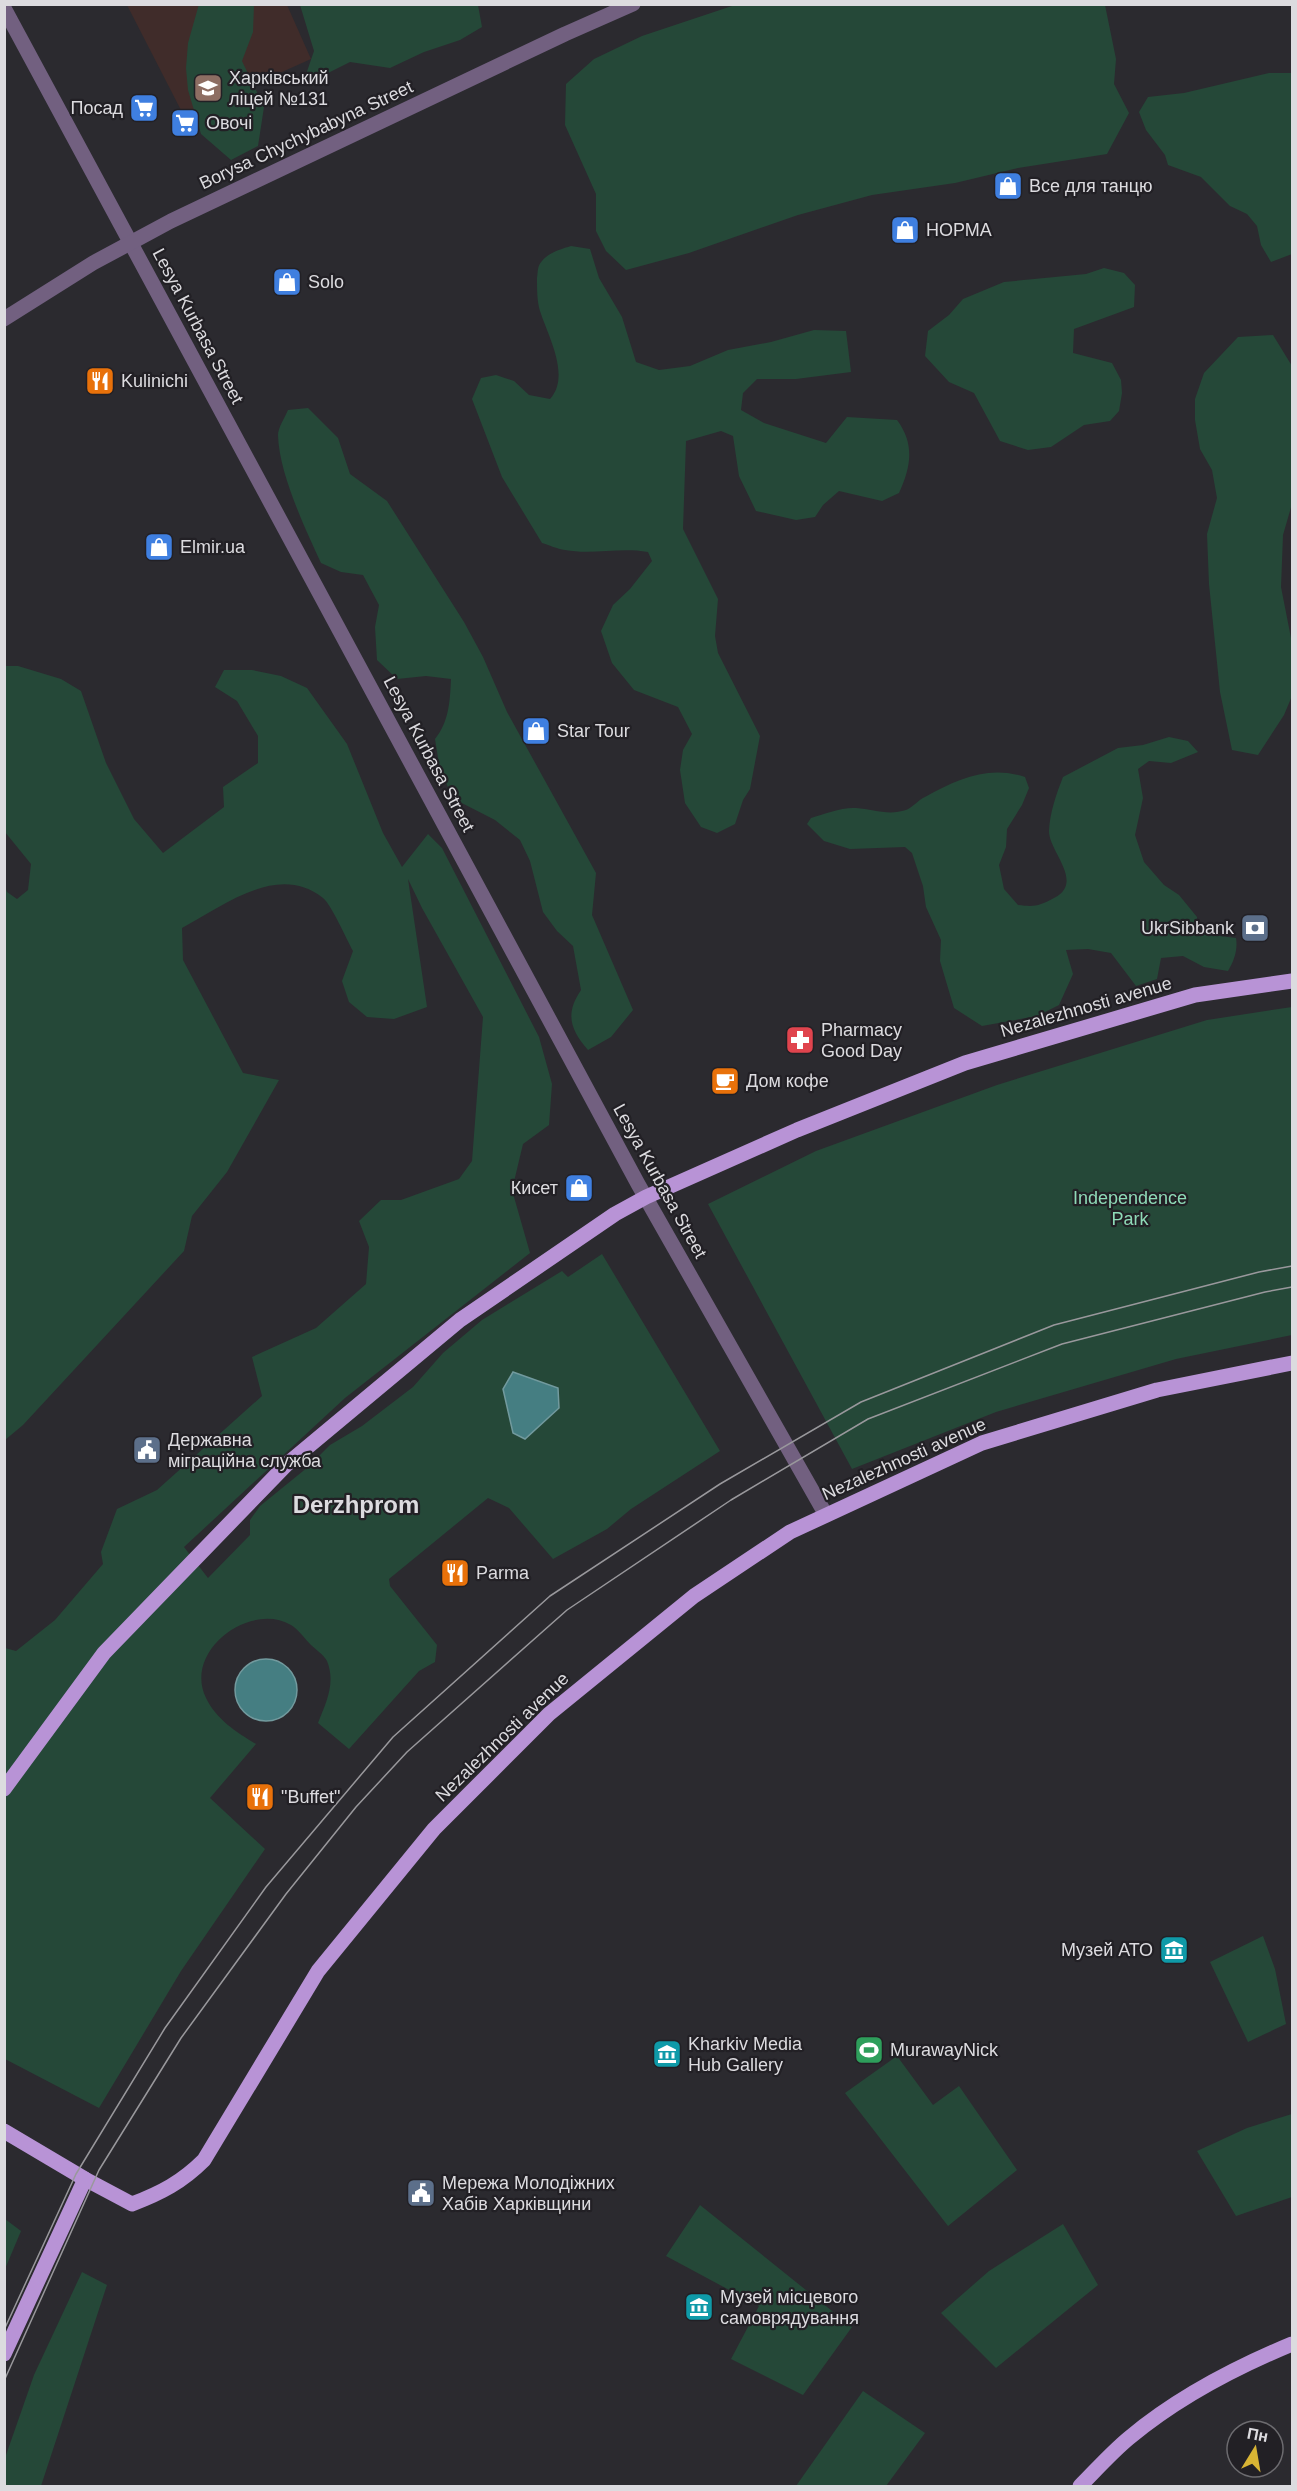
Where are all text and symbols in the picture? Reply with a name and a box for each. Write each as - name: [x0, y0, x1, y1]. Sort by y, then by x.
- place label: Харківський ліцей №131: [229, 68, 329, 109]
- school or university icon: Харківський ліцей №131: [192, 72, 224, 104]
- street label: Borysa Chychybabyna Street: [196, 77, 416, 193]
- supermarket icon: Посад: [128, 92, 160, 124]
- place label: Посад: [71, 98, 123, 118]
- supermarket icon: Овочі: [169, 107, 201, 139]
- place label: Овочі: [206, 113, 252, 133]
- shop icon: Все для танцю: [992, 170, 1024, 202]
- place label: Все для танцю: [1029, 176, 1153, 196]
- shop icon: НОРМА: [889, 214, 921, 246]
- place label: НОРМА: [926, 220, 992, 240]
- street label: Lesya Kurbasa Street: [149, 245, 247, 407]
- shop icon: Solo: [271, 266, 303, 298]
- place label: Solo: [308, 272, 344, 292]
- restaurant icon: Kulinichi: [84, 365, 116, 397]
- place label: Kulinichi: [121, 371, 188, 391]
- shop icon: Elmir.ua: [143, 531, 175, 563]
- place label: Elmir.ua: [180, 537, 246, 557]
- street label: Lesya Kurbasa Street: [380, 673, 478, 835]
- shop icon: Star Tour: [520, 715, 552, 747]
- place label: Star Tour: [557, 721, 630, 741]
- bank icon: UkrSibbank: [1239, 912, 1271, 944]
- place label: UkrSibbank: [1141, 918, 1235, 938]
- street label: Nezalezhnosti avenue: [998, 973, 1174, 1041]
- place label: Pharmacy Good Day: [821, 1020, 902, 1061]
- pharmacy icon: Pharmacy Good Day: [784, 1024, 816, 1056]
- cafe icon: Дом кофе: [709, 1065, 741, 1097]
- place label: Дом кофе: [746, 1071, 829, 1091]
- street label: Lesya Kurbasa Street: [609, 1100, 711, 1262]
- shop icon: Кисет: [563, 1172, 595, 1204]
- place label: Кисет: [511, 1178, 558, 1198]
- park label: Independence Park: [1073, 1188, 1187, 1229]
- street label: Nezalezhnosti avenue: [819, 1414, 989, 1504]
- place label: Державна міграційна служба: [168, 1430, 322, 1471]
- public building icon: Державна міграційна служба: [131, 1434, 163, 1466]
- district label: Derzhprom: [293, 1491, 419, 1518]
- restaurant icon: Parma: [439, 1557, 471, 1589]
- place label: Parma: [476, 1563, 530, 1583]
- street label: Nezalezhnosti avenue: [431, 1668, 573, 1806]
- restaurant icon: "Buffet": [244, 1781, 276, 1813]
- place label: "Buffet": [281, 1787, 340, 1807]
- museum icon: Музей АТО: [1158, 1934, 1190, 1966]
- place label: Музей АТО: [1061, 1940, 1153, 1960]
- place label: Kharkiv Media Hub Gallery: [688, 2034, 803, 2075]
- sports icon: MurawayNick: [853, 2034, 885, 2066]
- museum icon: Kharkiv Media Hub Gallery: [651, 2038, 683, 2070]
- place label: MurawayNick: [890, 2040, 999, 2060]
- place label: Мережа Молодіжних Хабів Харківщини: [442, 2173, 615, 2214]
- public building icon: Мережа Молодіжних Хабів Харківщини: [405, 2177, 437, 2209]
- place label: Музей місцевого самоврядування: [720, 2287, 859, 2328]
- museum icon: Музей місцевого самоврядування: [683, 2291, 715, 2323]
- north arrow: [1225, 2419, 1285, 2479]
- text: Пн: [1246, 2424, 1270, 2445]

